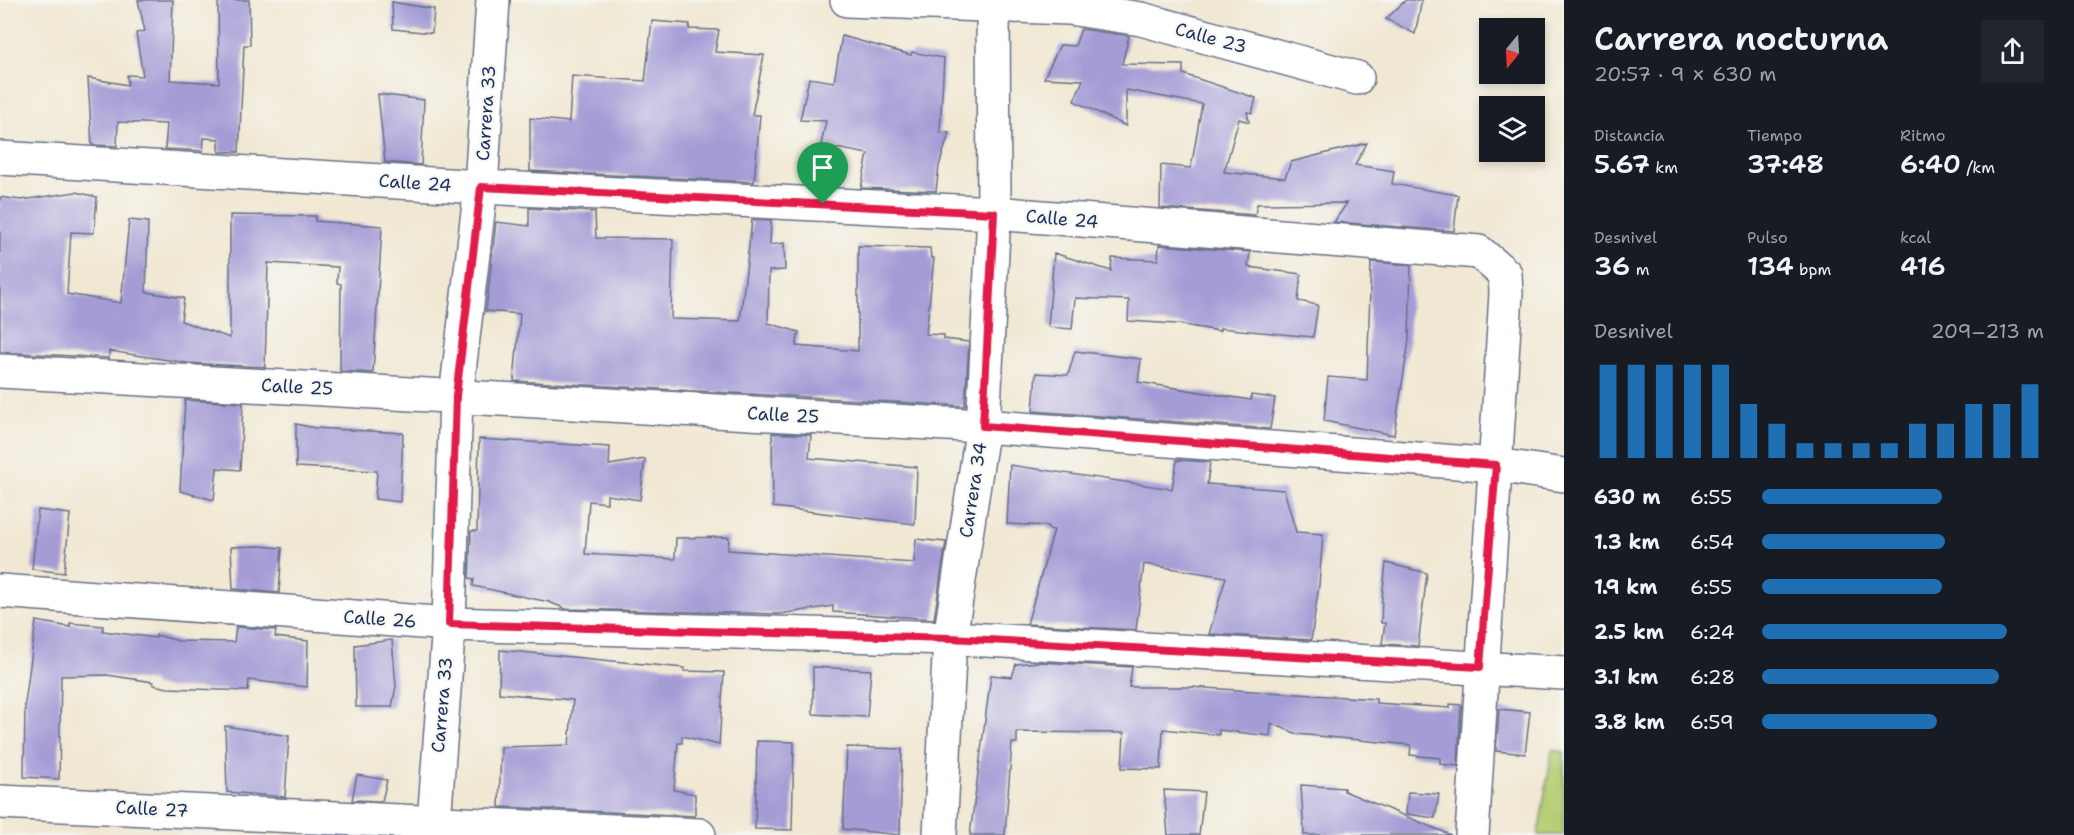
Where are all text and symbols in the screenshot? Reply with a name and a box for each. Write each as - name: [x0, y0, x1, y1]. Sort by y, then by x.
- text: Carrera nocturna: [1594, 16, 1888, 61]
- street label: Calle 23: [1173, 17, 1249, 59]
- north arrow: [1479, 18, 1545, 84]
- map controls: [1479, 18, 1545, 162]
- button: share: [1981, 20, 2044, 83]
- text: 20:57 · 9 × 630 m: [1594, 61, 1777, 87]
- street label: Carrera 33: [471, 64, 501, 162]
- button: layers: [1479, 96, 1545, 162]
- text: Distancia: [1594, 125, 1665, 146]
- text: Tiempo: [1747, 125, 1802, 146]
- text: Ritmo: [1900, 125, 1945, 146]
- pin: [797, 142, 848, 204]
- text: 5.67: [1594, 146, 1650, 181]
- text: 37:48: [1747, 146, 1824, 181]
- text: 6:40: [1900, 146, 1961, 181]
- icon: arrive: [806, 151, 839, 184]
- text: km: [1650, 157, 1678, 178]
- text: /km: [1961, 157, 1995, 178]
- street label: Calle 24: [378, 168, 452, 198]
- street label: Calle 24: [1025, 204, 1099, 234]
- text: Desnivel: [1594, 227, 1657, 248]
- text: Pulso: [1747, 227, 1788, 248]
- text: kcal: [1900, 227, 1931, 248]
- text: 36: [1594, 248, 1630, 283]
- text: 134: [1747, 248, 1794, 283]
- text: 416: [1900, 248, 1946, 283]
- text: m: [1630, 259, 1649, 280]
- text: bpm: [1794, 259, 1831, 280]
- text: Desnivel: [1594, 318, 1673, 344]
- text: 209–213 m: [1931, 318, 2044, 344]
- street label: Calle 25: [260, 373, 334, 401]
- street label: Calle 25: [746, 401, 820, 429]
- street label: Carrera 34: [954, 441, 992, 539]
- text: 630 m: [1594, 484, 1660, 510]
- text: 6:55: [1690, 484, 1732, 510]
- text: 1.3 km: [1594, 529, 1660, 555]
- text: 6:54: [1690, 529, 1734, 555]
- text: 1.9 km: [1594, 574, 1657, 600]
- text: 6:55: [1690, 574, 1732, 600]
- street label: Calle 26: [343, 604, 417, 634]
- text: 2.5 km: [1594, 619, 1664, 645]
- text: 6:24: [1690, 619, 1734, 645]
- street label: Carrera 33: [426, 656, 458, 754]
- text: 3.1 km: [1594, 664, 1658, 690]
- text: 6:28: [1690, 664, 1735, 690]
- text: 3.8 km: [1594, 709, 1665, 735]
- text: 6:59: [1690, 709, 1734, 735]
- street label: Calle 27: [115, 795, 189, 823]

